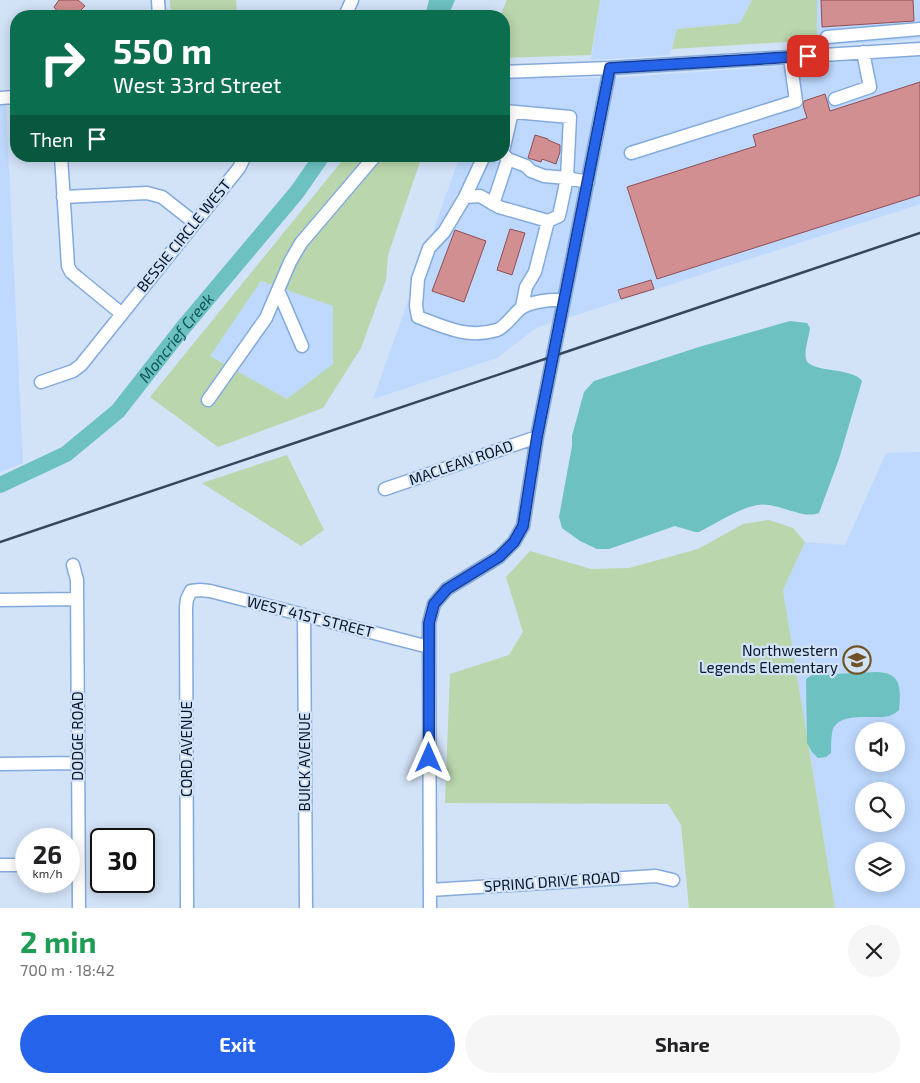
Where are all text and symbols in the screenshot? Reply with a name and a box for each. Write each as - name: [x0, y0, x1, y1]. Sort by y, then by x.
- text: 550 m: [113, 29, 212, 71]
- icon: right: [30, 30, 95, 95]
- pin: [787, 35, 829, 77]
- icon: arrive: [794, 42, 822, 70]
- text: West 33rd Street: [113, 71, 281, 97]
- icon: arrive: [83, 125, 111, 153]
- text: Then: [30, 128, 73, 151]
- street label: BESSIE CIRCLE WEST: [132, 175, 234, 295]
- water label: Moncrief Creek: [134, 289, 217, 386]
- street label: MACLEAN ROAD: [406, 436, 515, 488]
- street label: WEST 41ST STREET: [245, 592, 376, 641]
- place label: Northwestern Legends Elementary: [699, 641, 838, 676]
- school or university icon: Northwestern Legends Elementary: [842, 645, 872, 675]
- street label: DODGE ROAD: [68, 691, 86, 781]
- street label: CORD AVENUE: [177, 701, 195, 797]
- street label: BUICK AVENUE: [295, 713, 313, 811]
- map controls: [855, 722, 905, 892]
- button: sound: [855, 722, 905, 772]
- position arrow: [402, 731, 454, 783]
- button: search: [855, 782, 905, 832]
- speed limit sign: 30: [90, 828, 155, 893]
- text: 26: [33, 839, 62, 869]
- button: layers: [855, 842, 905, 892]
- text: km/h: [33, 866, 62, 880]
- street label: SPRING DRIVE ROAD: [483, 867, 621, 895]
- text: 2 min: [20, 923, 97, 959]
- button: close: [848, 925, 900, 977]
- text: 700 m · 18:42: [20, 960, 115, 979]
- button: Exit: [20, 1015, 455, 1073]
- button: Share: [465, 1015, 900, 1073]

